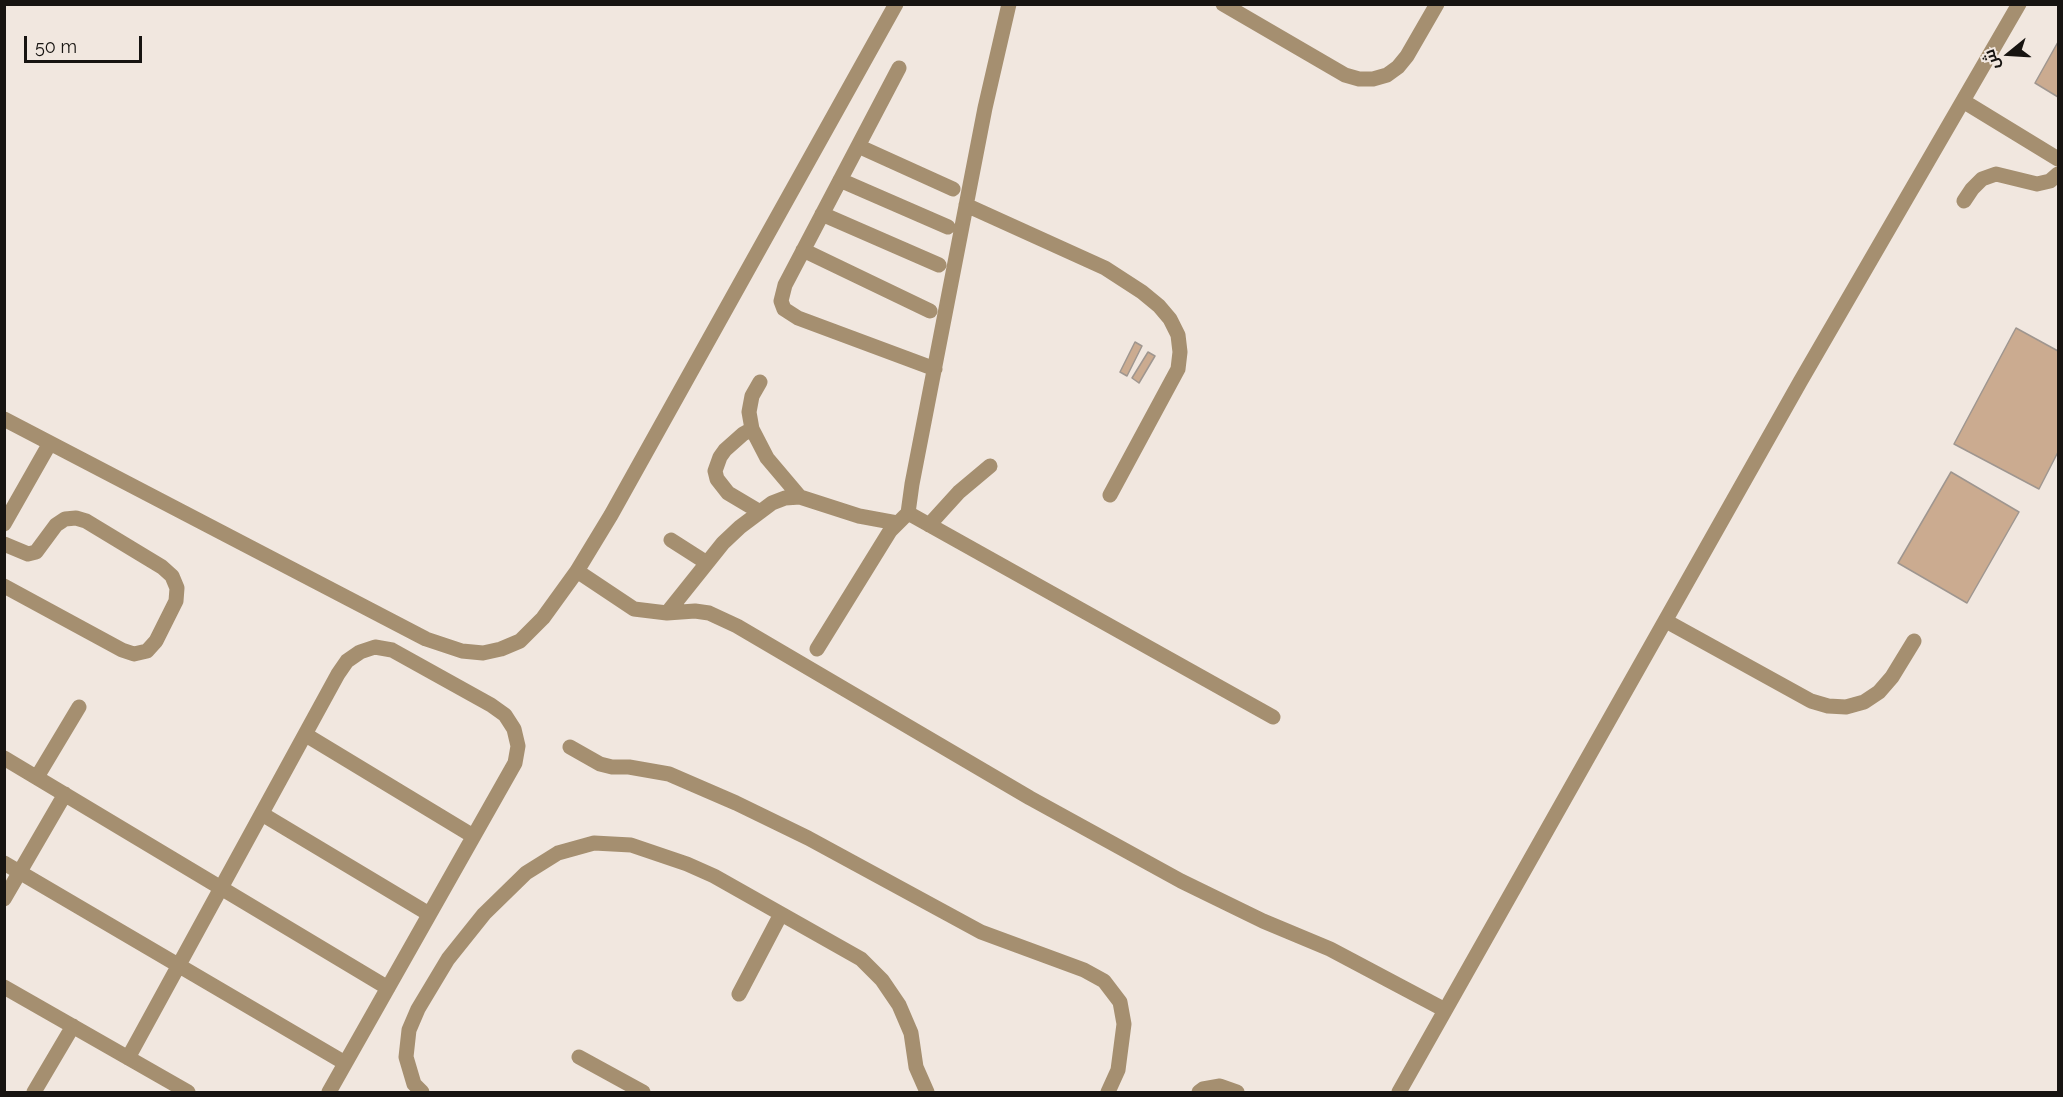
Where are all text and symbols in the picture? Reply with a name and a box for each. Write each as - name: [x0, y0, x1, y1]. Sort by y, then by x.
- scale bar: [27, 24, 146, 62]
- north arrow: [1979, 24, 2039, 84]
- text: 50 m: [35, 36, 77, 57]
- text: ش: [1979, 47, 2004, 72]

